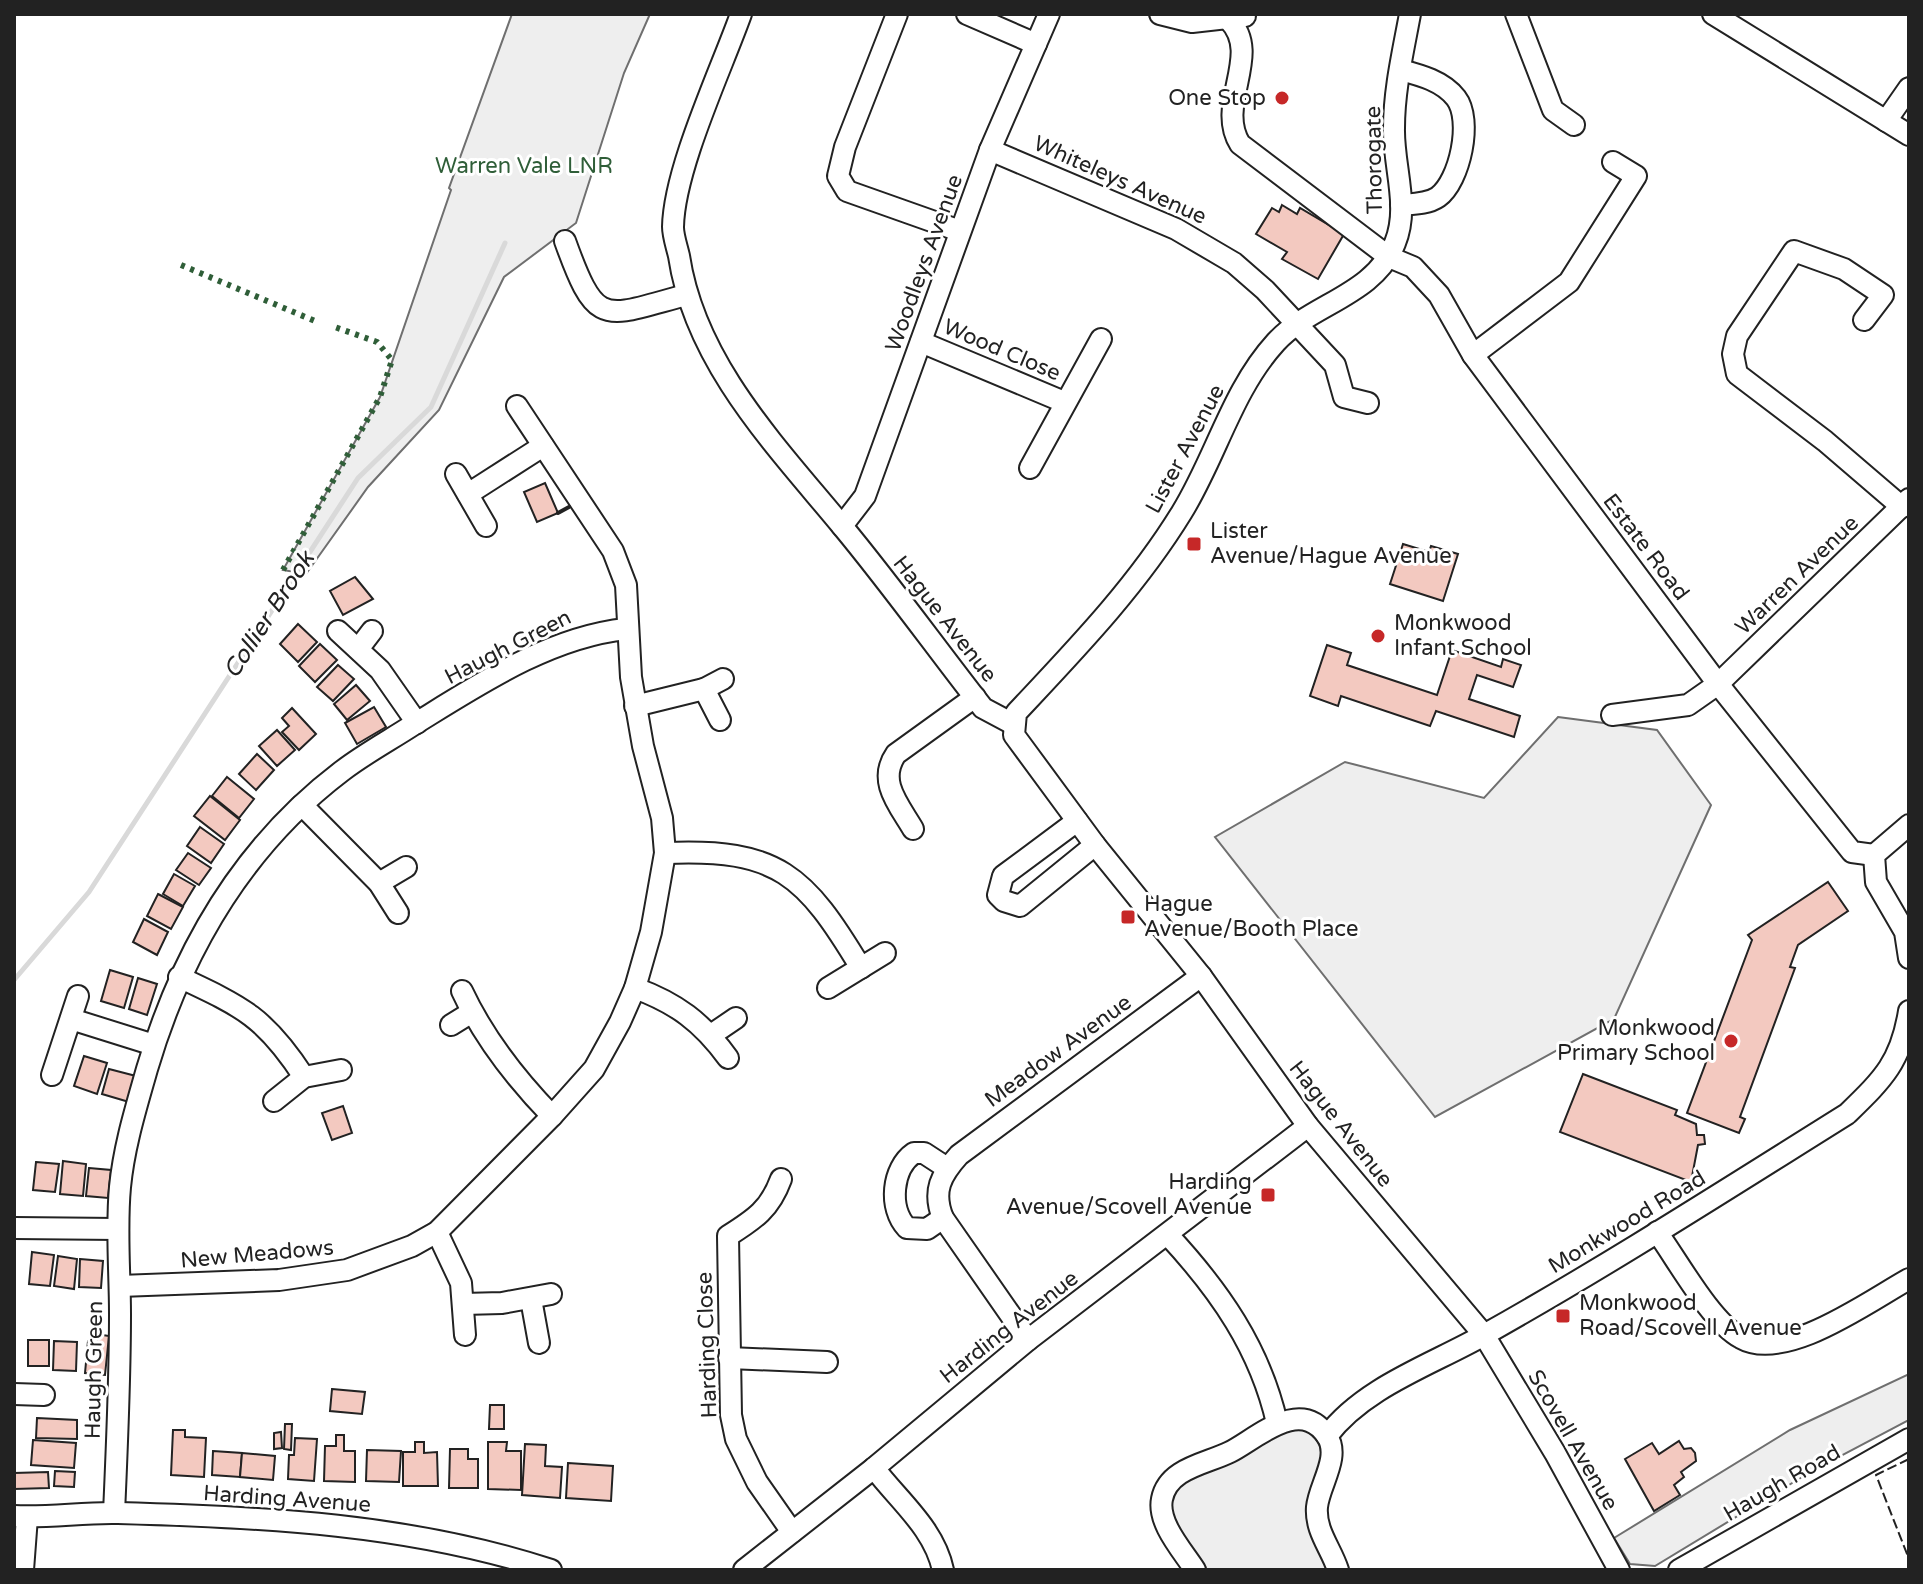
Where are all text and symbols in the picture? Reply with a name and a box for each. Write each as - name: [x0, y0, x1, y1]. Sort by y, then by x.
- place label: One Stop: [1168, 85, 1266, 111]
- marker: One Stop: [1273, 89, 1291, 107]
- street label: Thorogate: [1360, 106, 1388, 214]
- street label: Whiteleys Avenue: [1030, 130, 1210, 230]
- park label: Warren Vale LNR: [435, 153, 613, 179]
- street label: Woodleys Avenue: [880, 171, 968, 355]
- street label: Wood Close: [939, 314, 1065, 386]
- street label: Lister Avenue: [1140, 380, 1230, 518]
- street label: Estate Road: [1598, 489, 1694, 605]
- street label: Warren Avenue: [1730, 510, 1864, 640]
- place label: Lister Avenue/Hague Avenue: [1210, 518, 1452, 569]
- marker: Lister Avenue/Hague Avenue: [1185, 535, 1203, 553]
- water label: Collier Brook: [217, 545, 322, 684]
- street label: Hague Avenue: [888, 551, 1002, 687]
- street label: Haugh Green: [440, 604, 576, 690]
- place label: Monkwood Infant School: [1394, 610, 1532, 661]
- marker: Monkwood Infant School: [1369, 627, 1387, 645]
- place label: Hague Avenue/Booth Place: [1144, 891, 1358, 942]
- marker: Hague Avenue/Booth Place: [1119, 908, 1137, 926]
- street label: Meadow Avenue: [980, 989, 1136, 1113]
- place label: Monkwood Primary School: [1557, 1015, 1715, 1066]
- marker: Monkwood Primary School: [1722, 1032, 1740, 1050]
- street label: Hague Avenue: [1284, 1056, 1398, 1192]
- street label: Monkwood Road: [1544, 1165, 1710, 1279]
- place label: Harding Avenue/Scovell Avenue: [1006, 1169, 1252, 1220]
- marker: Harding Avenue/Scovell Avenue: [1259, 1186, 1277, 1204]
- street label: New Meadows: [179, 1234, 335, 1274]
- street label: Harding Avenue: [935, 1265, 1083, 1389]
- street label: Harding Close: [691, 1271, 723, 1419]
- place label: Monkwood Road/Scovell Avenue: [1579, 1290, 1802, 1341]
- street label: Haugh Green: [80, 1301, 108, 1439]
- marker: Monkwood Road/Scovell Avenue: [1554, 1307, 1572, 1325]
- street label: Scovell Avenue: [1522, 1365, 1624, 1515]
- street label: Haugh Road: [1719, 1439, 1845, 1527]
- street label: Harding Avenue: [202, 1480, 372, 1518]

